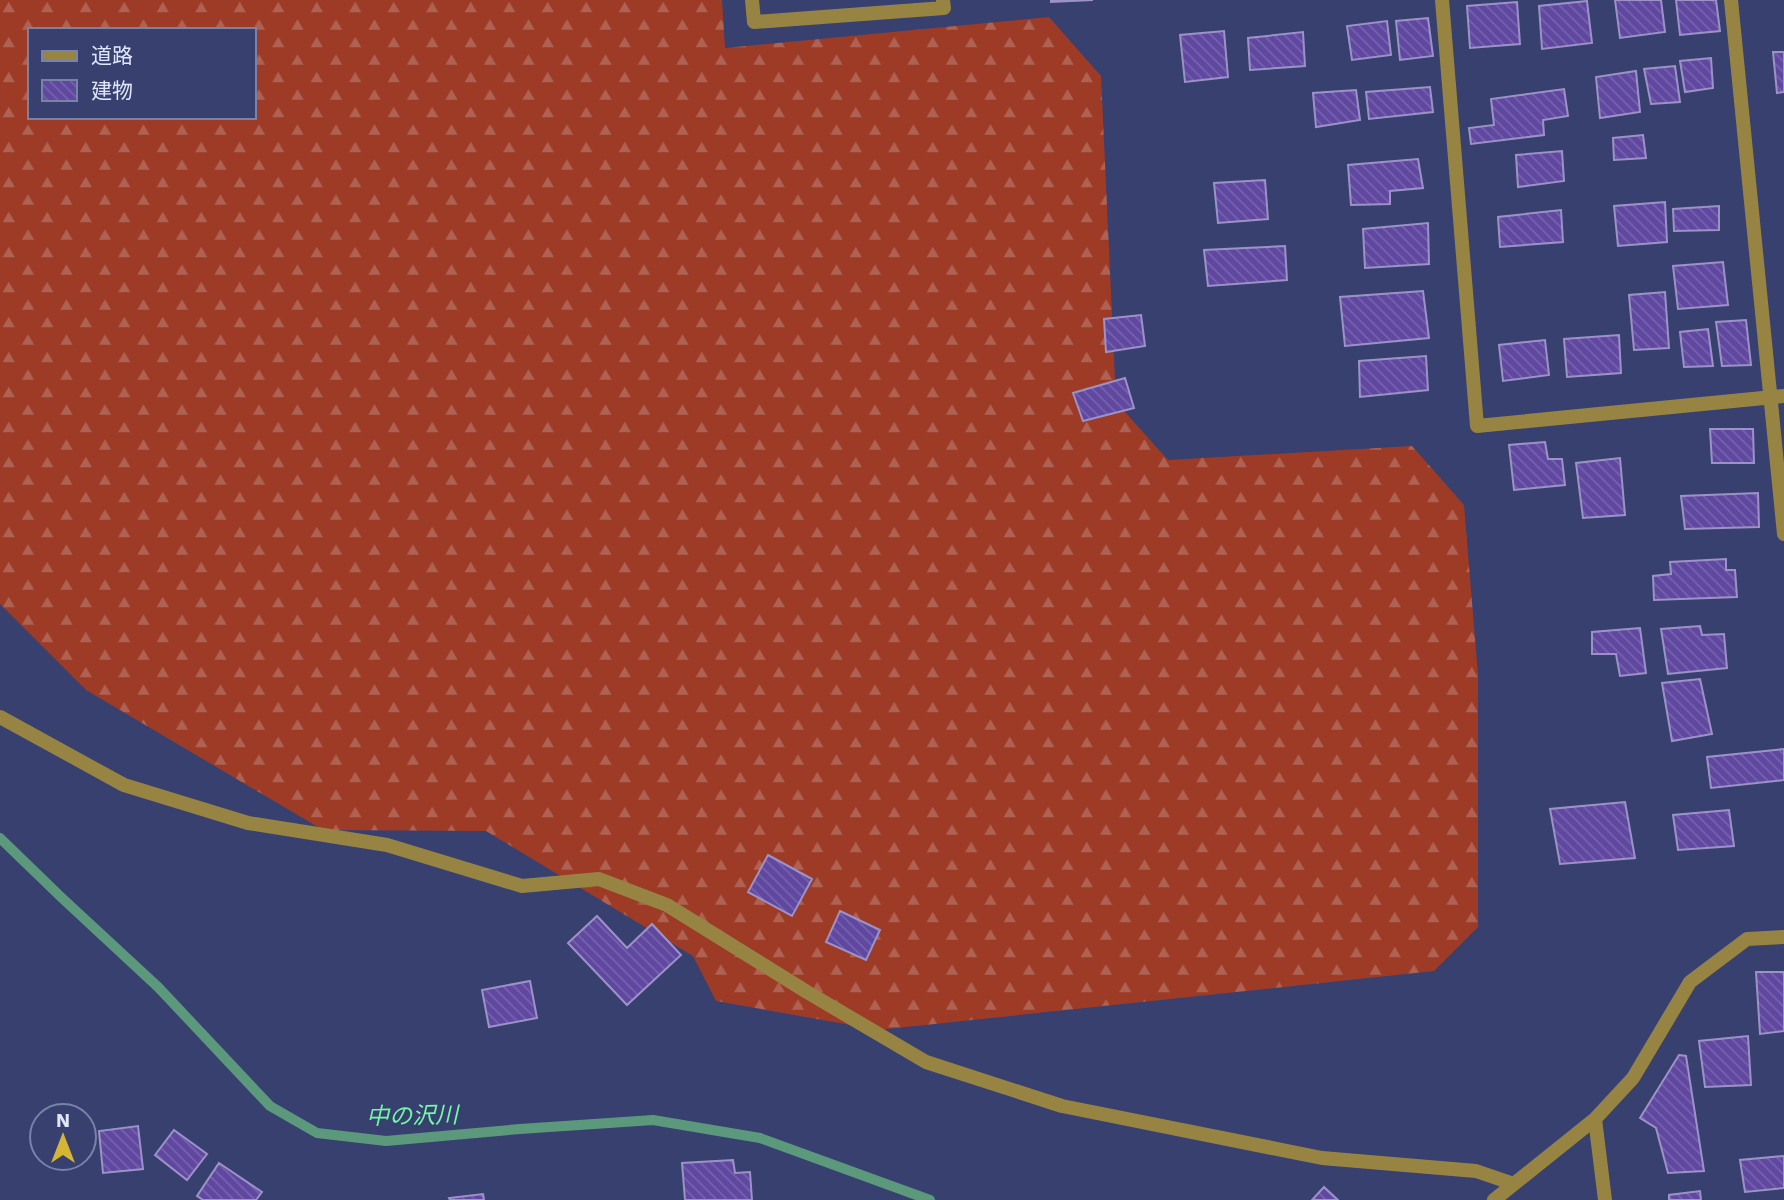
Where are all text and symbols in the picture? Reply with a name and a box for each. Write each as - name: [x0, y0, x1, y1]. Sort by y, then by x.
- legend: [28, 28, 256, 119]
- text: 道路: [91, 43, 133, 68]
- text: 建物: [91, 78, 133, 103]
- north arrow: [28, 1102, 98, 1172]
- water label: 中の沢川: [366, 1102, 461, 1130]
- text: N: [56, 1109, 70, 1132]

